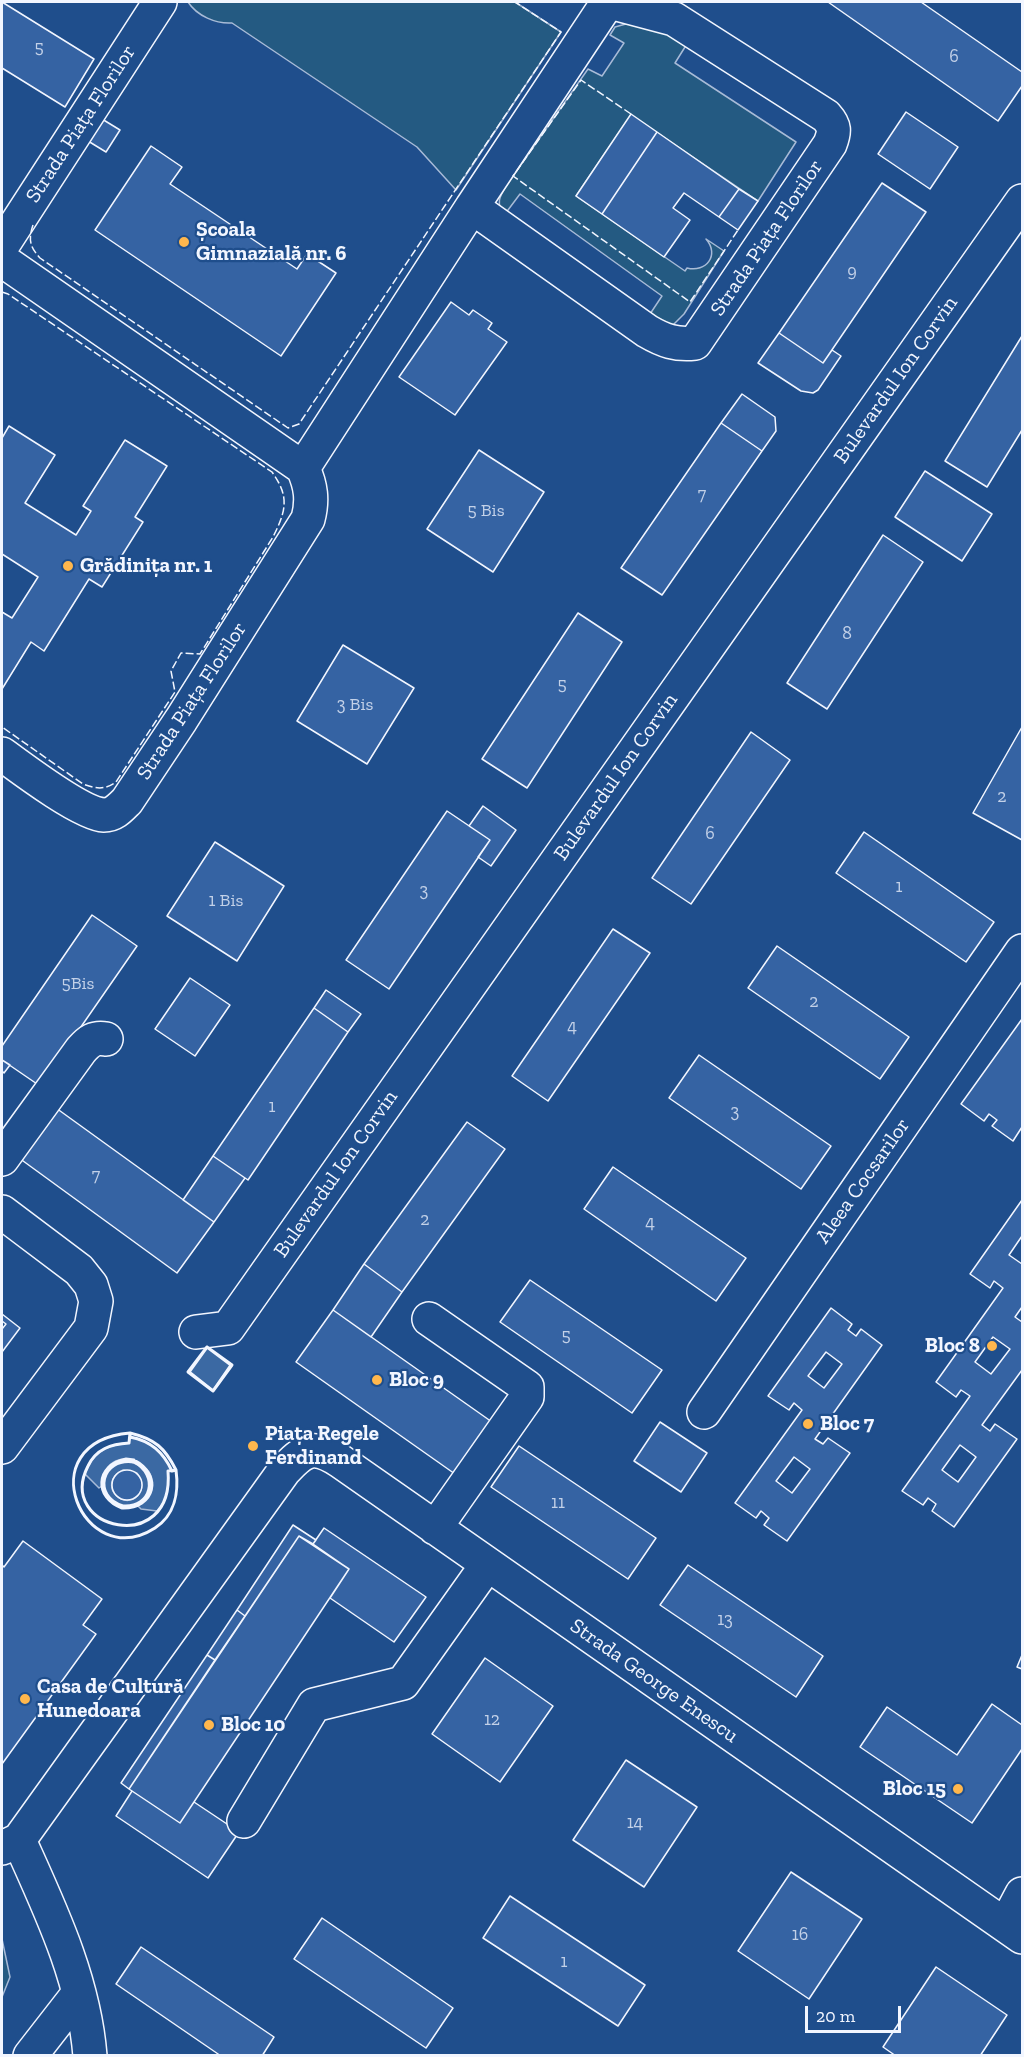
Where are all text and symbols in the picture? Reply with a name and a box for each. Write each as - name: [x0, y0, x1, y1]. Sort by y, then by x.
- house number: 5: [34, 37, 44, 59]
- street label: Strada Piața Florilor: [21, 40, 141, 208]
- house number: 6: [949, 46, 959, 68]
- street label: Strada Piața Florilor: [705, 155, 829, 321]
- place label: Școala Gimnazială nr. 6: [196, 217, 347, 267]
- marker: Școala Gimnazială nr. 6: [177, 235, 191, 249]
- house number: 9: [847, 261, 857, 283]
- street label: Bulevardul Ion Corvin: [829, 291, 963, 469]
- house number: 7: [698, 484, 706, 506]
- house number: 5 Bis: [467, 500, 505, 522]
- place label: Grădinița nr. 1: [80, 553, 212, 579]
- marker: Grădinița nr. 1: [61, 559, 75, 573]
- street label: Strada Piața Florilor: [132, 617, 252, 785]
- house number: 8: [842, 623, 852, 645]
- house number: 5: [557, 674, 567, 696]
- street label: Bulevardul Ion Corvin: [549, 688, 683, 866]
- house number: 3 Bis: [337, 694, 373, 716]
- house number: 2: [997, 786, 1007, 808]
- house number: 6: [705, 823, 715, 845]
- house number: 1: [896, 876, 902, 898]
- house number: 3: [420, 880, 428, 902]
- house number: 1 Bis: [209, 890, 243, 912]
- house number: 5Bis: [61, 973, 95, 995]
- house number: 2: [809, 991, 819, 1013]
- house number: 4: [567, 1016, 577, 1038]
- street label: Bulevardul Ion Corvin: [269, 1085, 403, 1263]
- house number: 1: [269, 1096, 275, 1118]
- house number: 3: [731, 1101, 739, 1123]
- street label: Aleea Cocsarilor: [810, 1114, 916, 1248]
- house number: 7: [92, 1165, 100, 1187]
- house number: 2: [420, 1209, 430, 1231]
- house number: 4: [645, 1212, 655, 1234]
- house number: 5: [561, 1325, 571, 1347]
- place label: Bloc 8: [925, 1333, 980, 1359]
- marker: Bloc 8: [985, 1339, 999, 1353]
- place label: Bloc 9: [389, 1367, 444, 1393]
- marker: Bloc 9: [370, 1373, 384, 1387]
- place label: Bloc 7: [820, 1411, 874, 1437]
- marker: Bloc 7: [801, 1417, 815, 1431]
- place label: Piața Regele Ferdinand: [265, 1421, 379, 1471]
- marker: Piața Regele Ferdinand: [246, 1439, 260, 1453]
- house number: 11: [551, 1492, 565, 1514]
- house number: 13: [717, 1609, 733, 1631]
- street label: Strada George Enescu: [565, 1613, 743, 1749]
- place label: Casa de Cultură Hunedoara: [37, 1674, 184, 1724]
- marker: Casa de Cultură Hunedoara: [18, 1692, 32, 1706]
- house number: 12: [484, 1709, 500, 1731]
- place label: Bloc 10: [221, 1712, 285, 1738]
- marker: Bloc 10: [202, 1718, 216, 1732]
- place label: Bloc 15: [883, 1776, 946, 1802]
- marker: Bloc 15: [951, 1782, 965, 1796]
- house number: 14: [627, 1812, 643, 1834]
- house number: 16: [792, 1924, 808, 1946]
- house number: 1: [561, 1951, 567, 1973]
- scale bar: [808, 1994, 904, 2032]
- text: 20 m: [816, 2005, 855, 2027]

